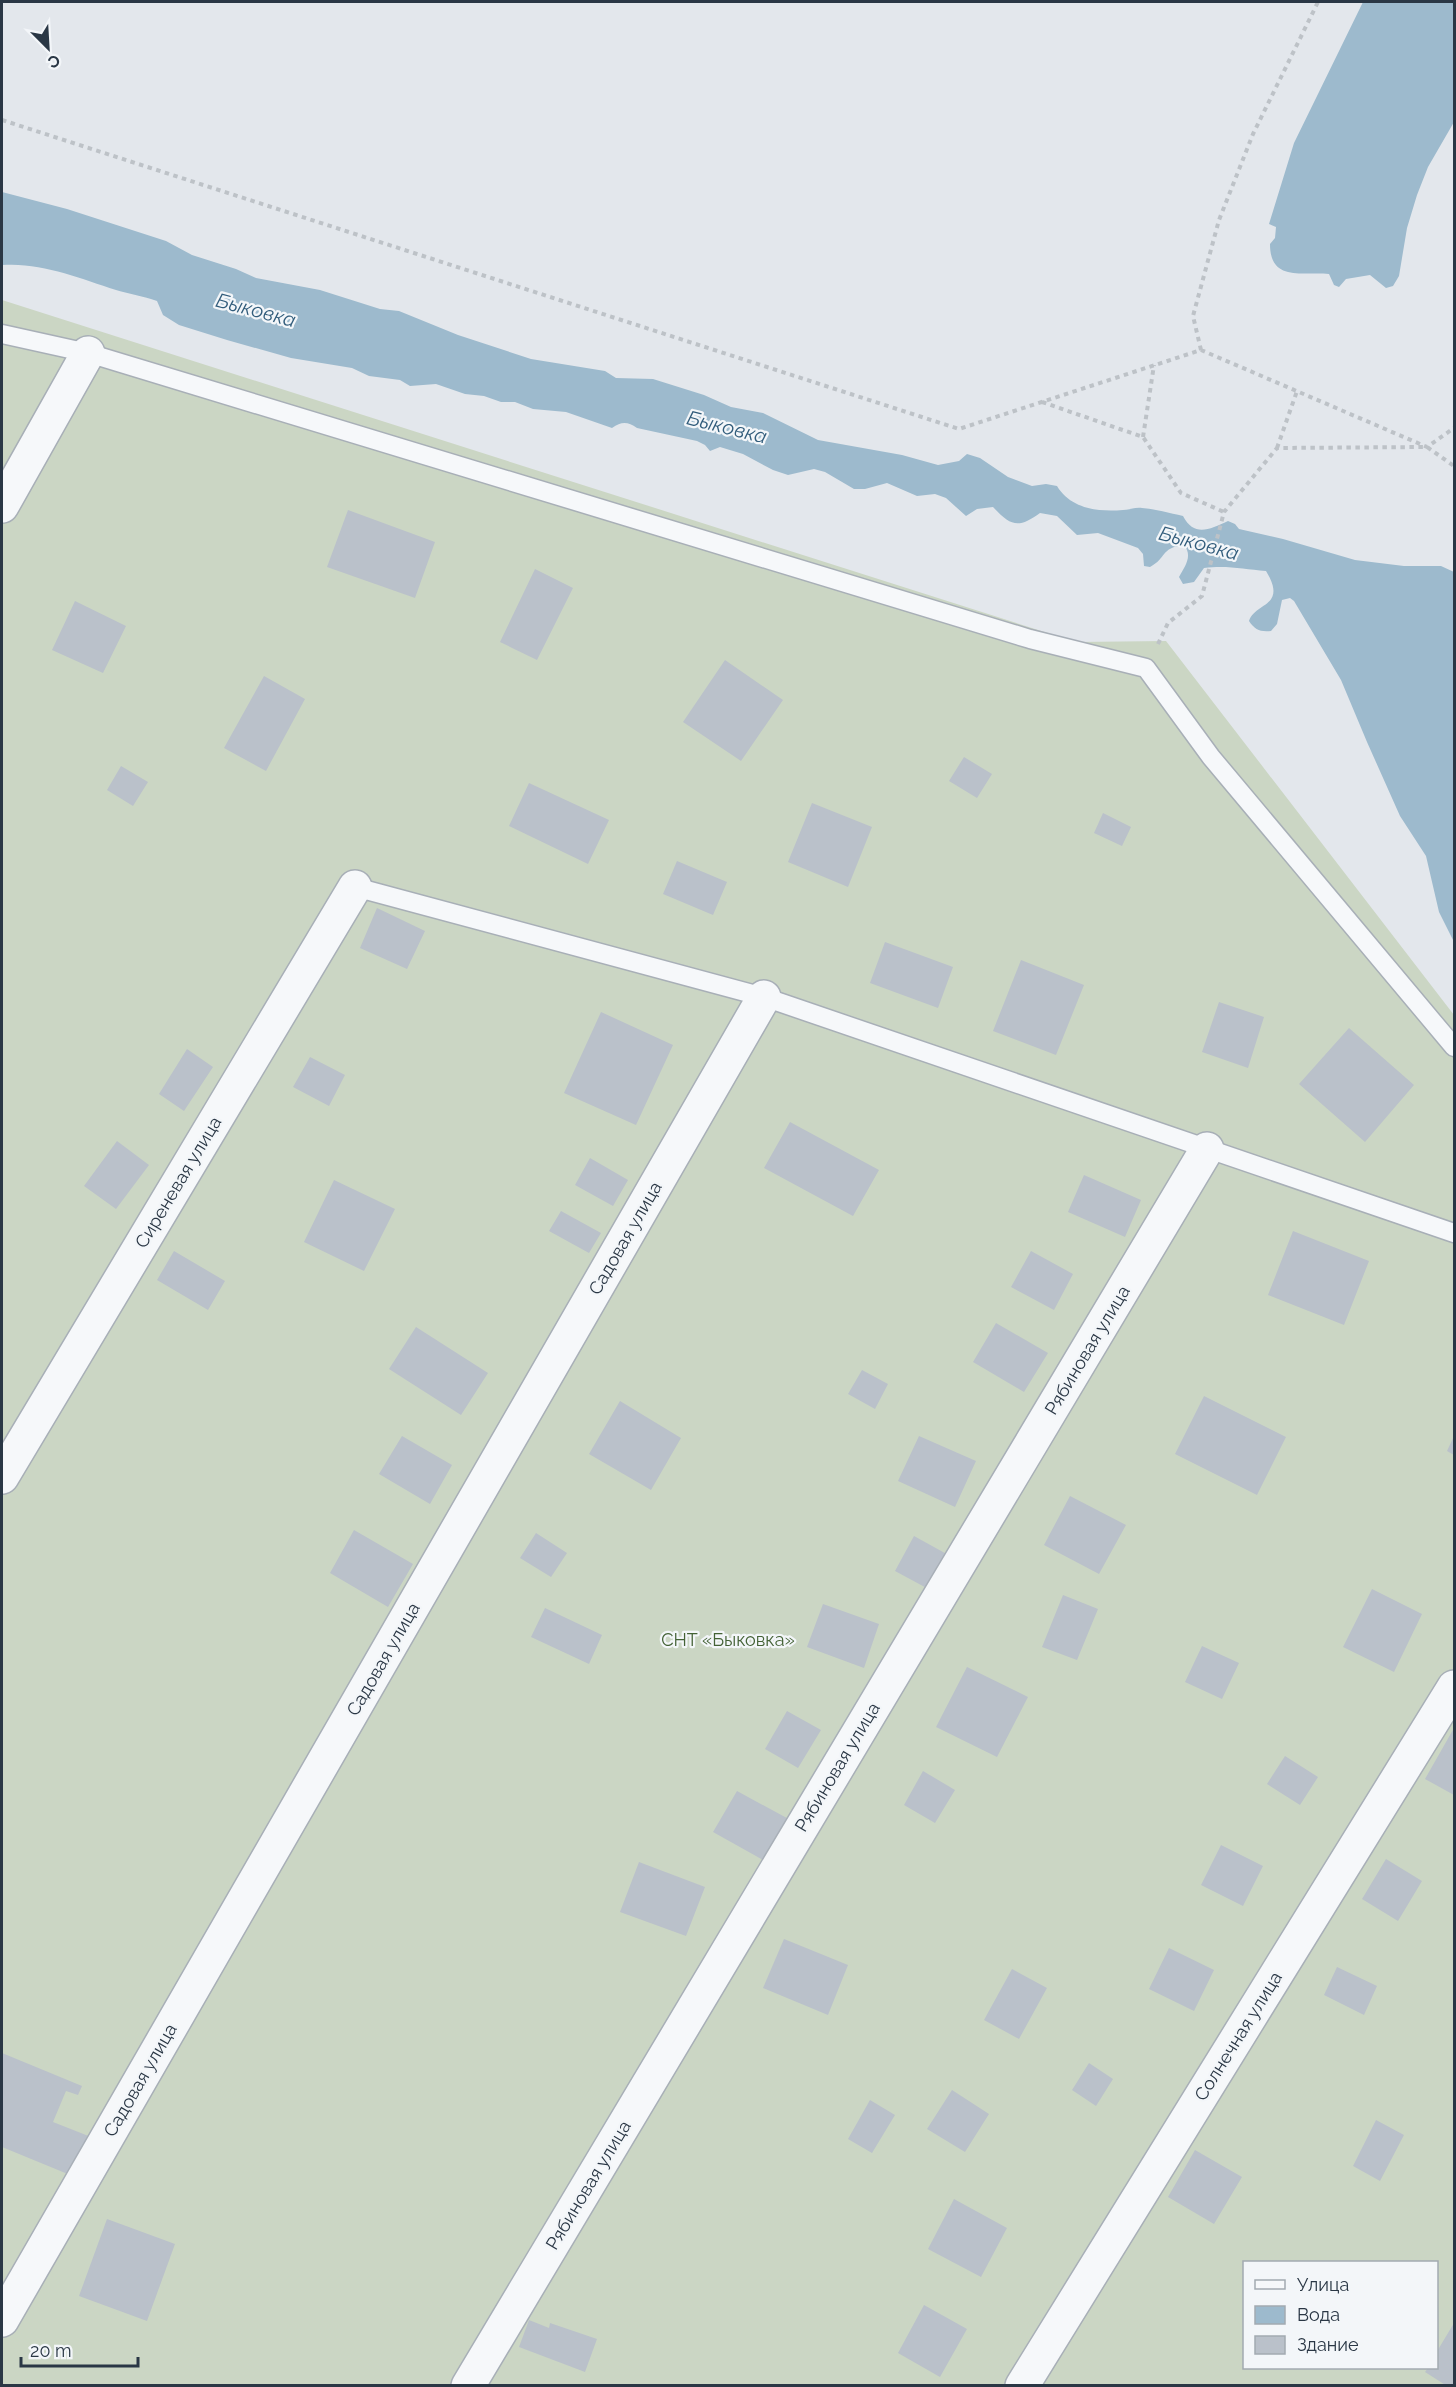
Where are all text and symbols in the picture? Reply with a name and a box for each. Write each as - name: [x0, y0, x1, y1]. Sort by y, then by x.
- north arrow: [18, 18, 78, 78]
- text: С: [45, 50, 63, 72]
- water label: Быковка: [214, 288, 298, 332]
- water label: Быковка: [685, 406, 769, 449]
- water label: Быковка: [1157, 521, 1241, 565]
- street label: Сиреневая улица: [130, 1112, 226, 1252]
- street label: Садовая улица: [584, 1178, 666, 1298]
- street label: Рябиновая улица: [1040, 1282, 1134, 1418]
- street label: Садовая улица: [342, 1599, 424, 1719]
- park label: СНТ «Быковка»: [661, 1629, 795, 1650]
- street label: Рябиновая улица: [790, 1699, 884, 1835]
- street label: Солнечная улица: [1190, 1968, 1286, 2104]
- street label: Садовая улица: [99, 2020, 181, 2140]
- street label: Рябиновая улица: [541, 2117, 635, 2253]
- legend: [1243, 2261, 1438, 2369]
- text: Улица: [1297, 2274, 1349, 2295]
- text: Вода: [1297, 2304, 1340, 2325]
- scale bar: [21, 2330, 138, 2368]
- text: Здание: [1297, 2334, 1359, 2355]
- text: 20 m: [30, 2340, 72, 2361]

